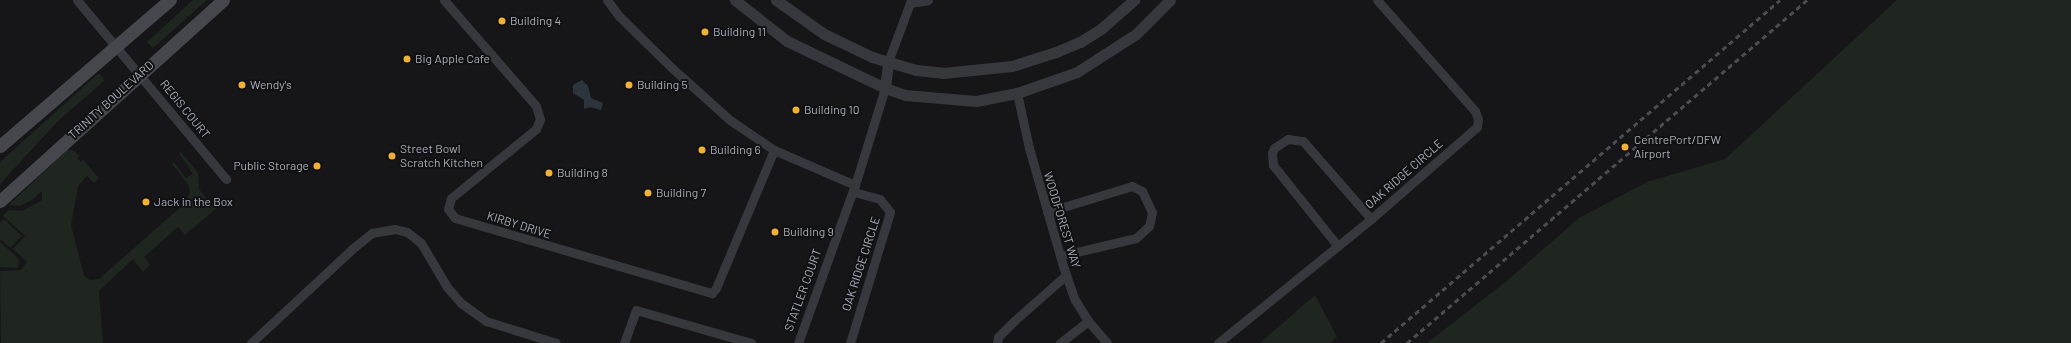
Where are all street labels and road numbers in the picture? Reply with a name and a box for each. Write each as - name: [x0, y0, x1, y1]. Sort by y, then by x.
- street label: TRINITY BOULEVARD: [65, 58, 157, 142]
- street label: REGIS COURT: [157, 77, 213, 141]
- street label: OAK RIDGE CIRCLE: [1362, 136, 1446, 212]
- street label: WOODFOREST WAY: [1040, 170, 1084, 270]
- street label: KIRBY DRIVE: [485, 208, 553, 242]
- street label: OAK RIDGE CIRCLE: [839, 215, 883, 313]
- street label: STATLER COURT: [781, 247, 825, 333]

